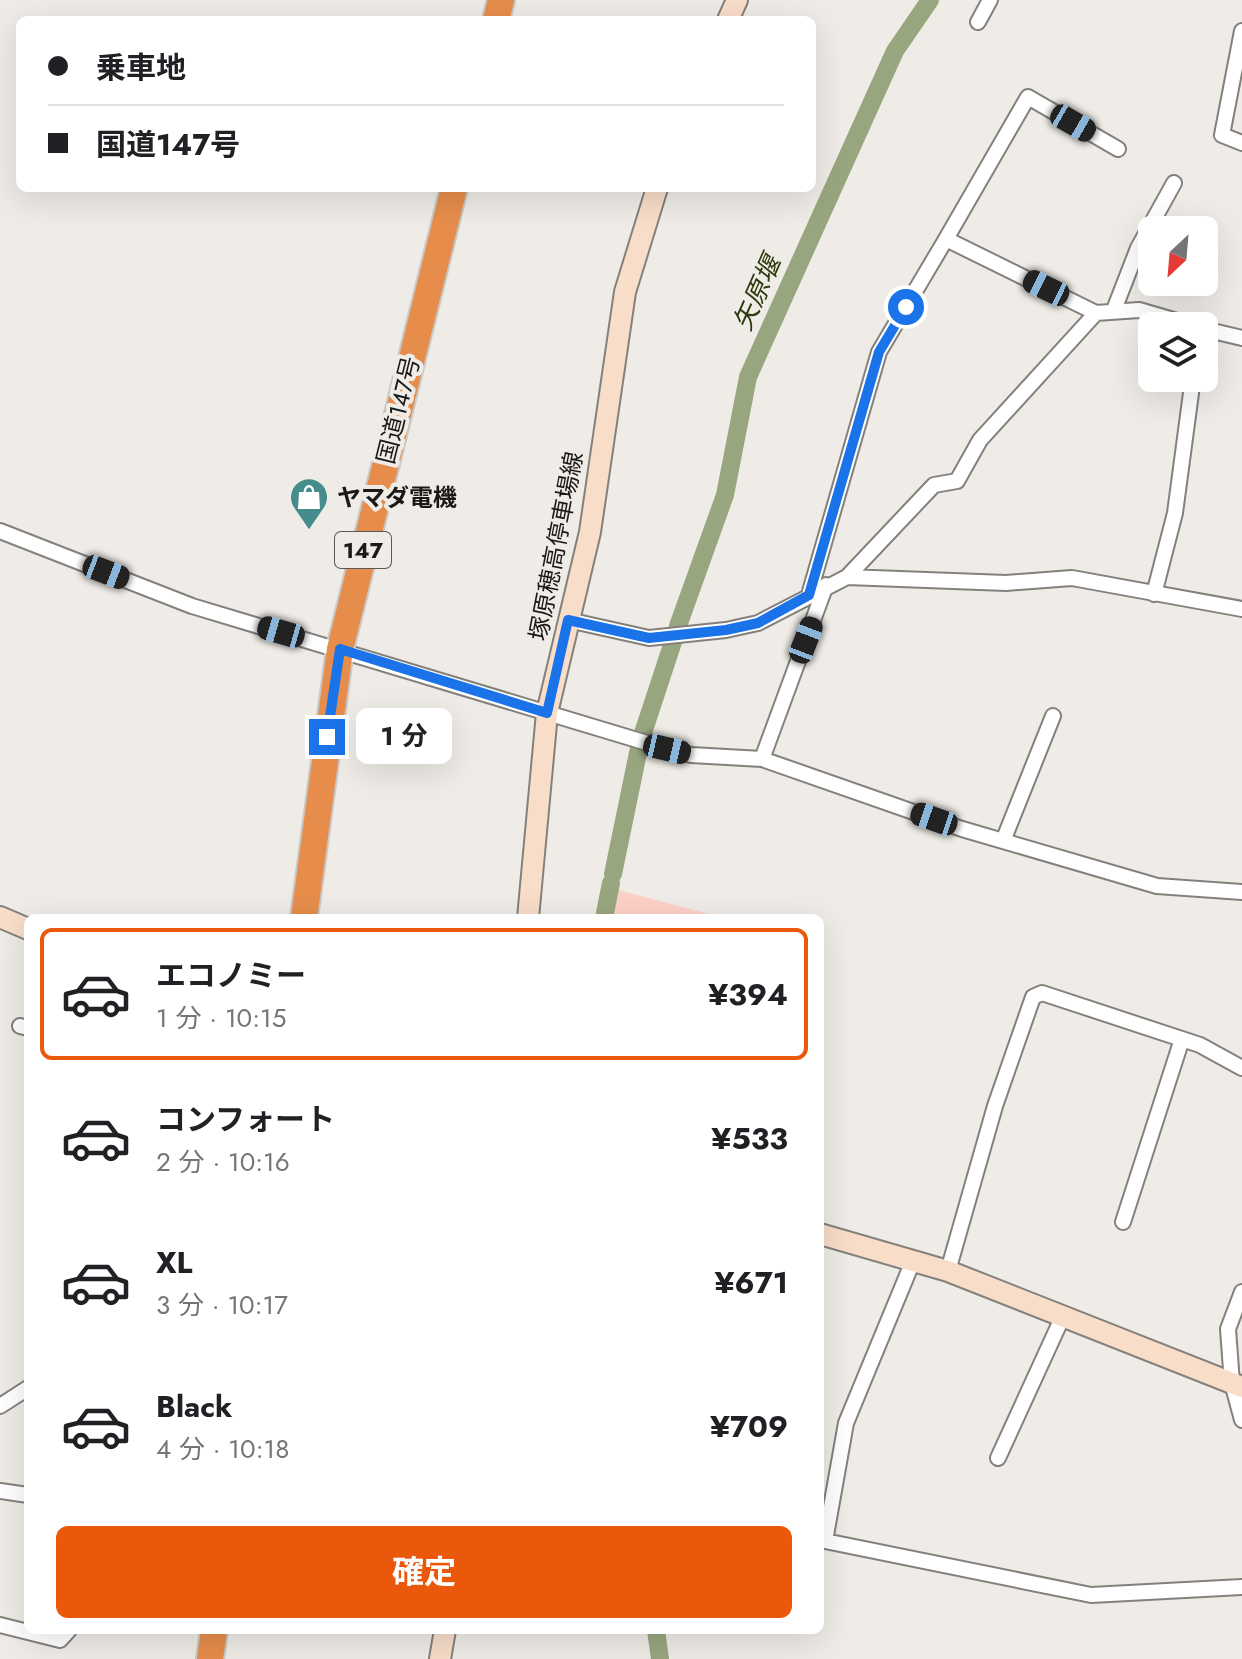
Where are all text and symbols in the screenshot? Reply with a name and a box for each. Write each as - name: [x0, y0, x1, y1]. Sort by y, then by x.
- text: 乗車地: [96, 46, 186, 89]
- car: [1046, 101, 1100, 145]
- text: 国道147号: [96, 123, 240, 166]
- north arrow: [1138, 216, 1218, 296]
- map controls: [1138, 216, 1218, 392]
- water label: 矢原堰: [724, 246, 792, 336]
- car: [1019, 267, 1073, 309]
- route start: [888, 289, 924, 325]
- button: layers: [1138, 312, 1218, 392]
- street label: 国道147号: [368, 353, 428, 467]
- street label: 塚原穂高停車場線: [521, 448, 591, 644]
- shop icon: ヤマダ電機: [288, 476, 330, 531]
- place label: ヤマダ電機: [337, 480, 457, 515]
- road number: 147: [335, 532, 391, 568]
- car: [79, 552, 133, 592]
- car: [786, 613, 826, 667]
- car: [255, 614, 307, 650]
- callout: 1 分: [355, 709, 451, 765]
- text: 1 分: [380, 717, 428, 755]
- route end: [309, 719, 345, 755]
- car: [641, 732, 693, 766]
- car: [907, 800, 961, 838]
- text: エコノミー: [156, 954, 306, 997]
- icon: car: [60, 958, 132, 1030]
- text: ¥394: [708, 973, 788, 1016]
- text: 1 分 · 10:15: [156, 999, 286, 1037]
- text: コンフォート: [156, 1098, 335, 1141]
- icon: car: [60, 1102, 132, 1174]
- text: ¥533: [711, 1117, 788, 1160]
- text: 2 分 · 10:16: [156, 1143, 290, 1181]
- text: XL: [156, 1241, 192, 1284]
- icon: car: [60, 1246, 132, 1318]
- text: ¥671: [715, 1261, 788, 1304]
- text: 3 分 · 10:17: [156, 1286, 288, 1324]
- text: Black: [156, 1385, 232, 1428]
- icon: car: [60, 1390, 132, 1462]
- text: ¥709: [710, 1405, 788, 1448]
- text: 4 分 · 10:18: [156, 1430, 289, 1468]
- button: 確定: [56, 1526, 792, 1618]

